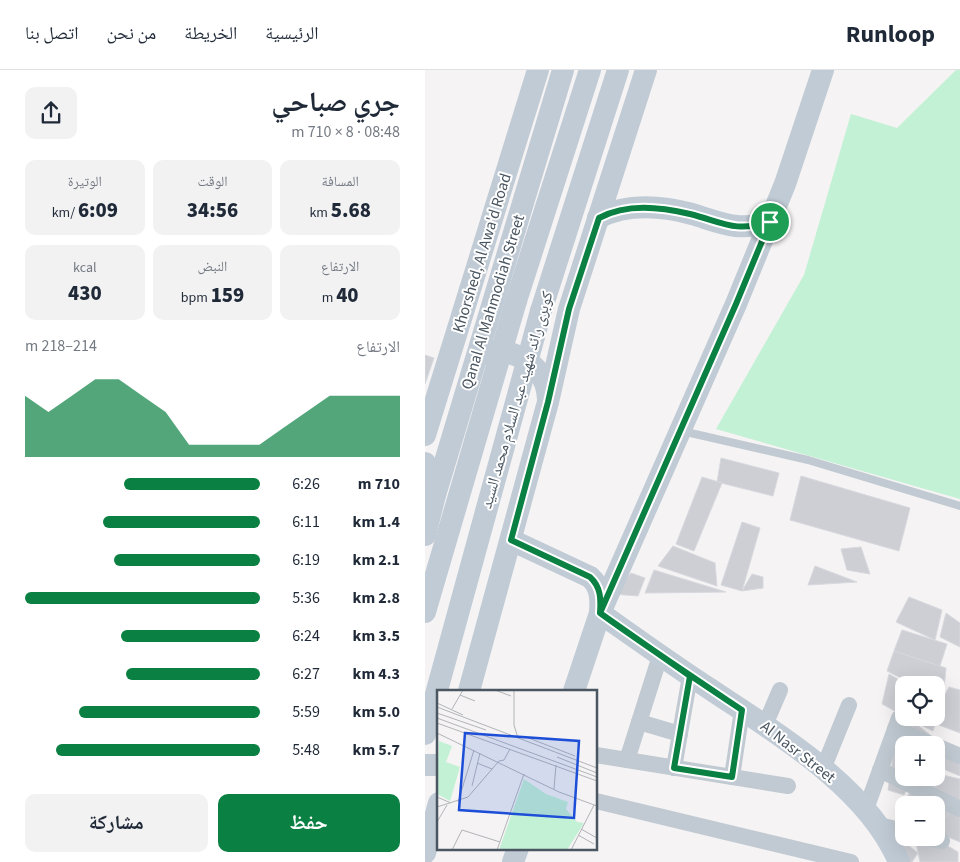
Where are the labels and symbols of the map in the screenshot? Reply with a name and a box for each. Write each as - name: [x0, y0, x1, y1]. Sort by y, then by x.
- street label: Khorshed, Al Awa'd Road: [447, 171, 517, 335]
- pin: [749, 201, 791, 243]
- street label: Qanal Al Mahmodiah Street: [456, 211, 530, 392]
- street label: كوبرى رائد شهيد عبد السلام محمد السيد: [475, 288, 559, 511]
- inset map: [437, 690, 597, 850]
- street label: Al Nasr Street: [756, 716, 841, 789]

